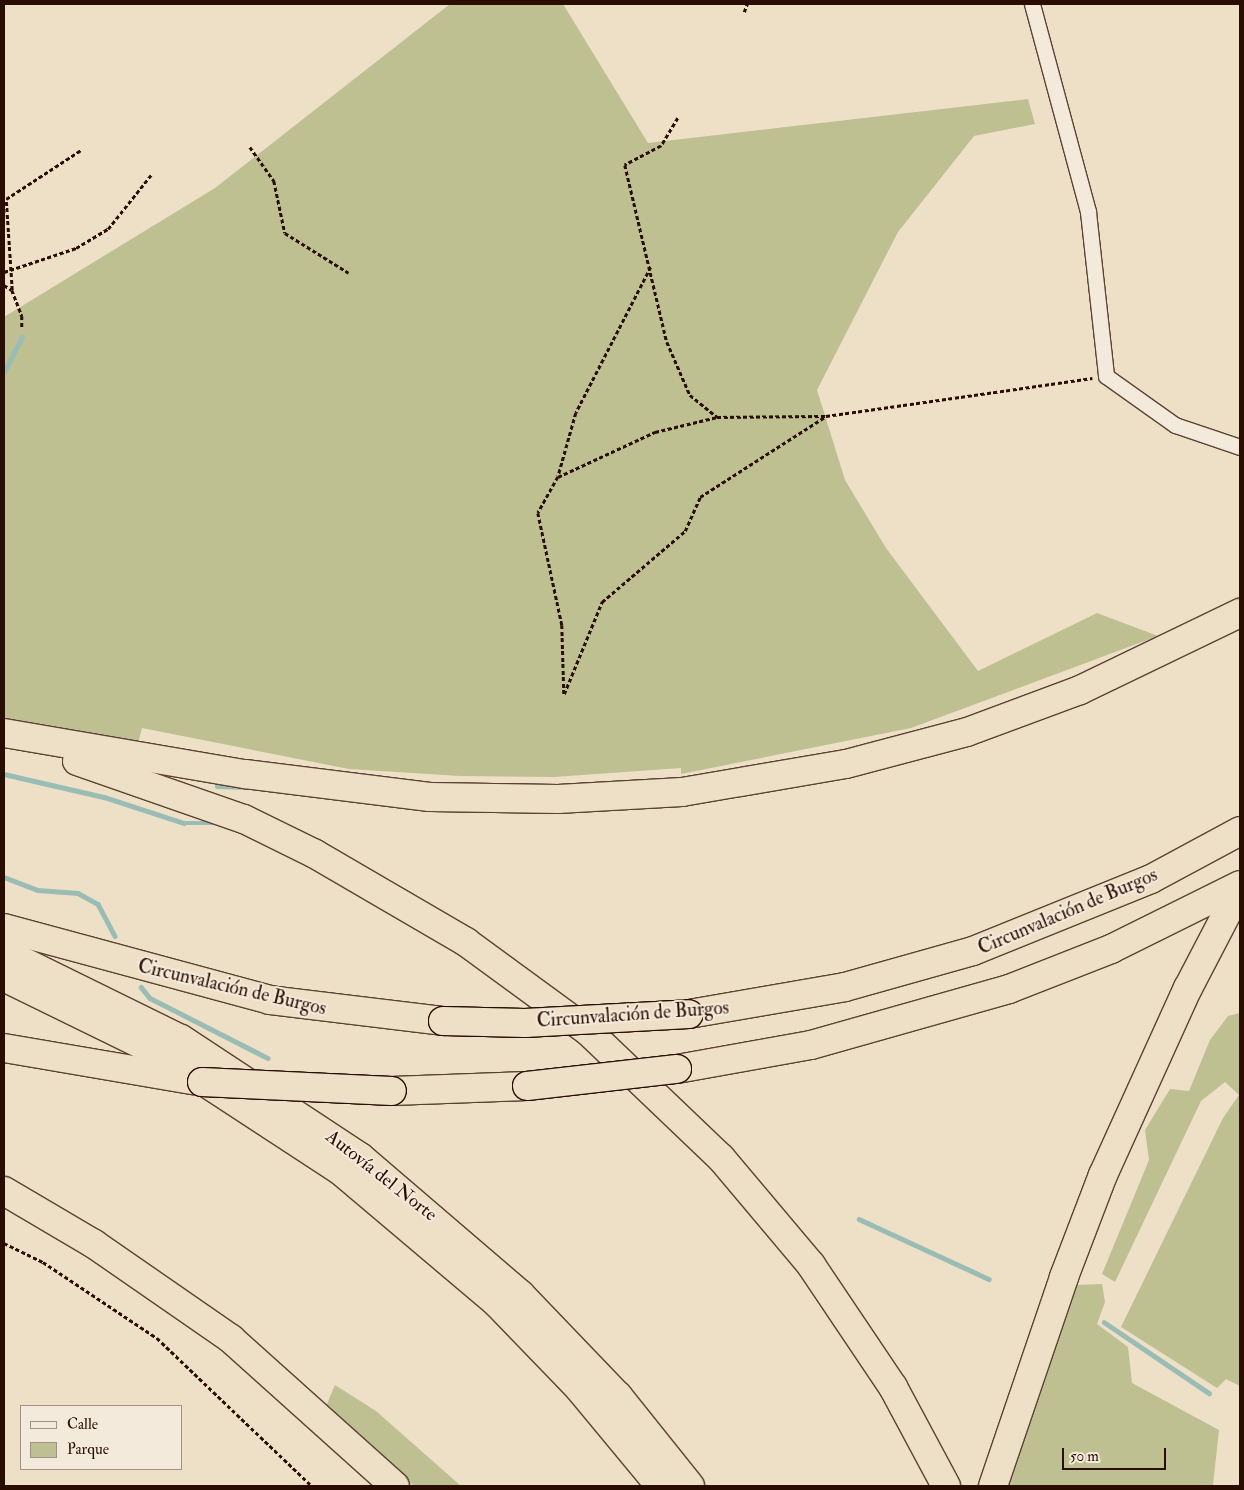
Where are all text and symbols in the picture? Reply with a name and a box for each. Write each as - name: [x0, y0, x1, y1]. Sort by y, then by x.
- street label: Circunvalación de Burgos: [975, 864, 1161, 960]
- street label: Circunvalación de Burgos: [136, 955, 328, 1021]
- street label: Circunvalación de Burgos: [536, 997, 730, 1033]
- street label: Autovía del Norte: [321, 1125, 441, 1227]
- legend: [20, 1405, 182, 1470]
- text: Calle: [67, 1415, 98, 1434]
- scale bar: [1064, 1438, 1168, 1470]
- text: Parque: [67, 1440, 109, 1459]
- text: 50 m: [1070, 1447, 1099, 1466]

